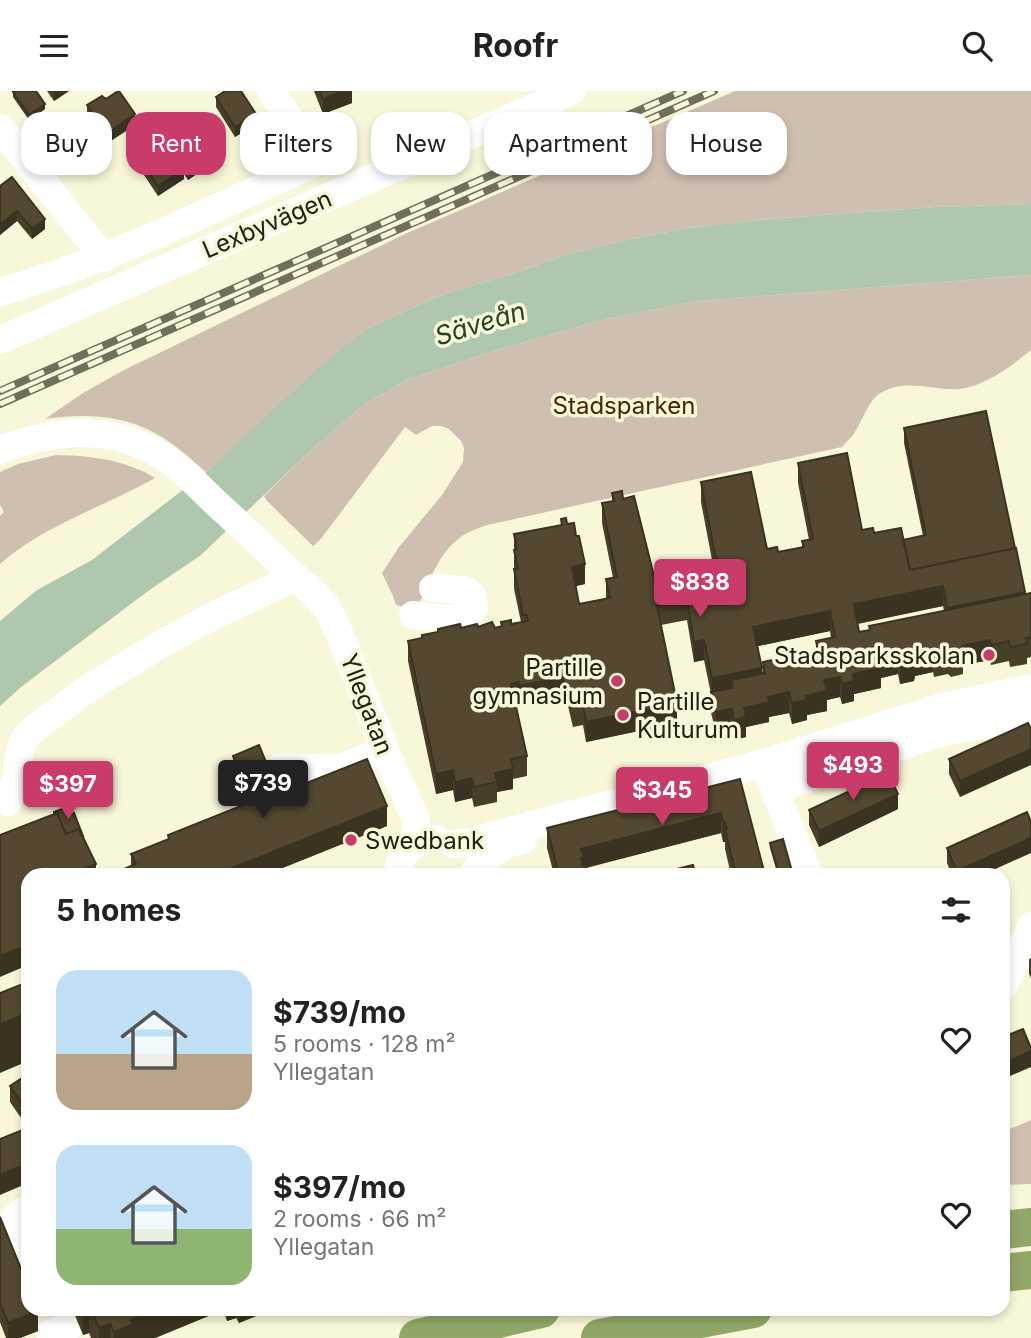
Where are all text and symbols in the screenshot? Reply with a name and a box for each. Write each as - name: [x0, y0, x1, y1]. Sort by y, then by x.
- text: Roofr: [473, 26, 558, 65]
- icon: menu: [35, 27, 73, 65]
- icon: search: [958, 27, 996, 65]
- chip: Buy: [21, 112, 112, 175]
- chip: Rent: [126, 112, 226, 175]
- chip: Filters: [240, 112, 357, 175]
- chip: New: [371, 112, 470, 175]
- chip: Apartment: [484, 112, 652, 175]
- chip: House: [666, 112, 787, 175]
- street label: Lexbyvägen: [198, 184, 336, 264]
- water label: Säveån: [431, 295, 529, 351]
- park label: Stadsparken: [553, 391, 695, 420]
- pin: $838: [659, 559, 741, 619]
- text: $838: [670, 568, 730, 596]
- place label: Stadsparksskolan: [774, 641, 975, 670]
- marker: Stadsparksskolan: [981, 647, 997, 663]
- street label: Yllegatan: [335, 649, 399, 759]
- place label: Partille gymnasium: [472, 653, 603, 710]
- marker: Partille gymnasium: [609, 673, 625, 689]
- place label: Partille Kulturum: [637, 687, 739, 744]
- marker: Partille Kulturum: [615, 707, 631, 723]
- pin: $493: [812, 743, 894, 802]
- text: $493: [823, 751, 883, 779]
- pin: $397: [27, 761, 109, 821]
- pin: $739: [222, 761, 304, 820]
- pin: $345: [621, 767, 703, 827]
- text: $739: [234, 769, 292, 797]
- text: $397: [39, 770, 97, 798]
- text: $345: [632, 776, 692, 804]
- place label: Swedbank: [365, 826, 484, 855]
- marker: Swedbank: [343, 832, 359, 848]
- icon: filters: [937, 891, 975, 929]
- text: 5 homes: [56, 892, 181, 928]
- text: $739/mo: [273, 994, 406, 1030]
- icon: home: [112, 998, 196, 1082]
- icon: heart: [937, 1021, 975, 1059]
- text: 5 rooms · 128 m²: [273, 1030, 456, 1058]
- text: Yllegatan: [273, 1058, 374, 1086]
- text: $397/mo: [273, 1169, 406, 1205]
- icon: home: [112, 1173, 196, 1257]
- icon: heart: [937, 1196, 975, 1234]
- text: 2 rooms · 66 m²: [273, 1205, 447, 1233]
- text: Yllegatan: [273, 1233, 374, 1261]

